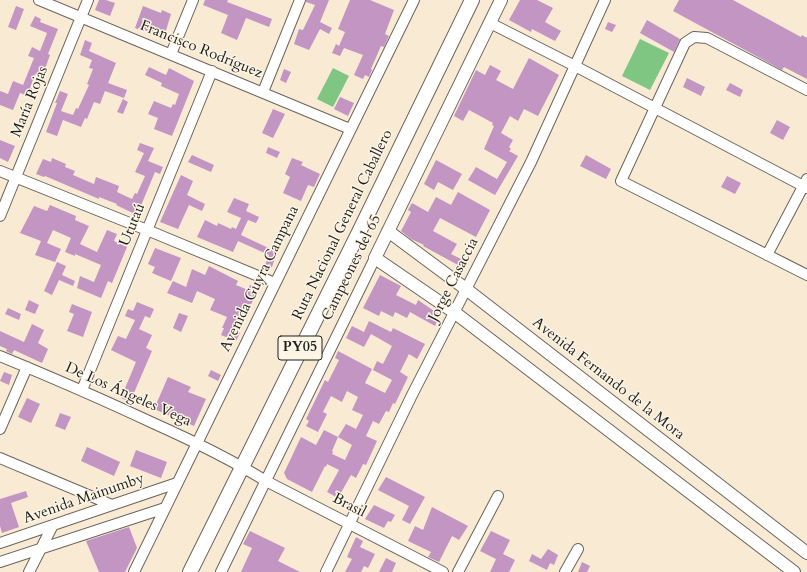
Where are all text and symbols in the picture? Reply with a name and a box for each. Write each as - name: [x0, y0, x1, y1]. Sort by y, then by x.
- street label: Francisco Rodríguez: [137, 17, 265, 83]
- street label: María Rojas: [8, 64, 52, 140]
- street label: Ruta Nacional General Caballero: [289, 127, 397, 323]
- street label: Ututaú: [116, 201, 150, 249]
- street label: Avenida Guyra Campana: [217, 203, 303, 355]
- street label: Campeones del 65: [319, 212, 385, 324]
- street label: Jorge Casaccia: [425, 235, 483, 325]
- street label: Avenida Fernando de la Mora: [528, 314, 688, 444]
- road number: PY05: [278, 336, 322, 360]
- street label: De Los Ángeles Vega: [62, 359, 194, 431]
- street label: Avenida Mainumby: [21, 470, 147, 528]
- street label: Brasil: [329, 490, 369, 522]

